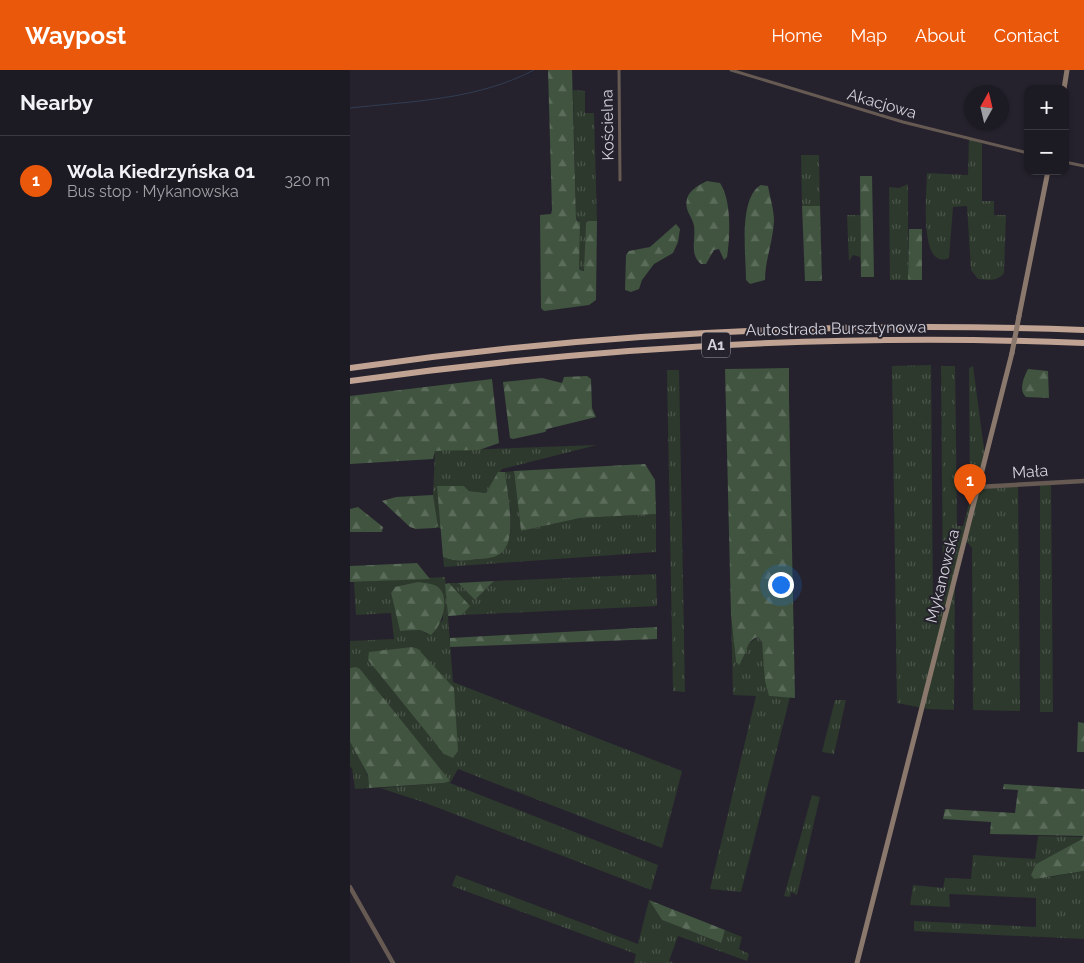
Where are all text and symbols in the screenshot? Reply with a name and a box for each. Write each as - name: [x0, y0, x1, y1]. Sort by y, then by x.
- text: Waypost: [25, 21, 126, 50]
- text: Home: [771, 25, 822, 46]
- text: Map: [850, 25, 887, 46]
- text: About: [915, 25, 966, 46]
- text: Contact: [994, 25, 1059, 46]
- street label: Akacjowa: [845, 85, 919, 122]
- north arrow: [964, 85, 1009, 130]
- map controls: [1024, 85, 1069, 175]
- button: +: [1024, 85, 1069, 130]
- street label: Kościelna: [597, 89, 618, 161]
- text: Nearby: [20, 90, 93, 115]
- button: −: [1024, 130, 1069, 175]
- text: Wola Kiedrzyńska 01: [67, 160, 255, 182]
- text: 1: [32, 171, 40, 190]
- text: 320 m: [285, 171, 330, 190]
- text: Bus stop · Mykanowska: [67, 182, 239, 201]
- street label: Autostrada Bursztynowa: [746, 317, 926, 340]
- road number: A1: [702, 332, 730, 358]
- street label: Mała: [1011, 461, 1049, 482]
- pin: 1: [954, 464, 986, 505]
- street label: Mykanowska: [922, 527, 963, 625]
- your location: [768, 572, 794, 598]

